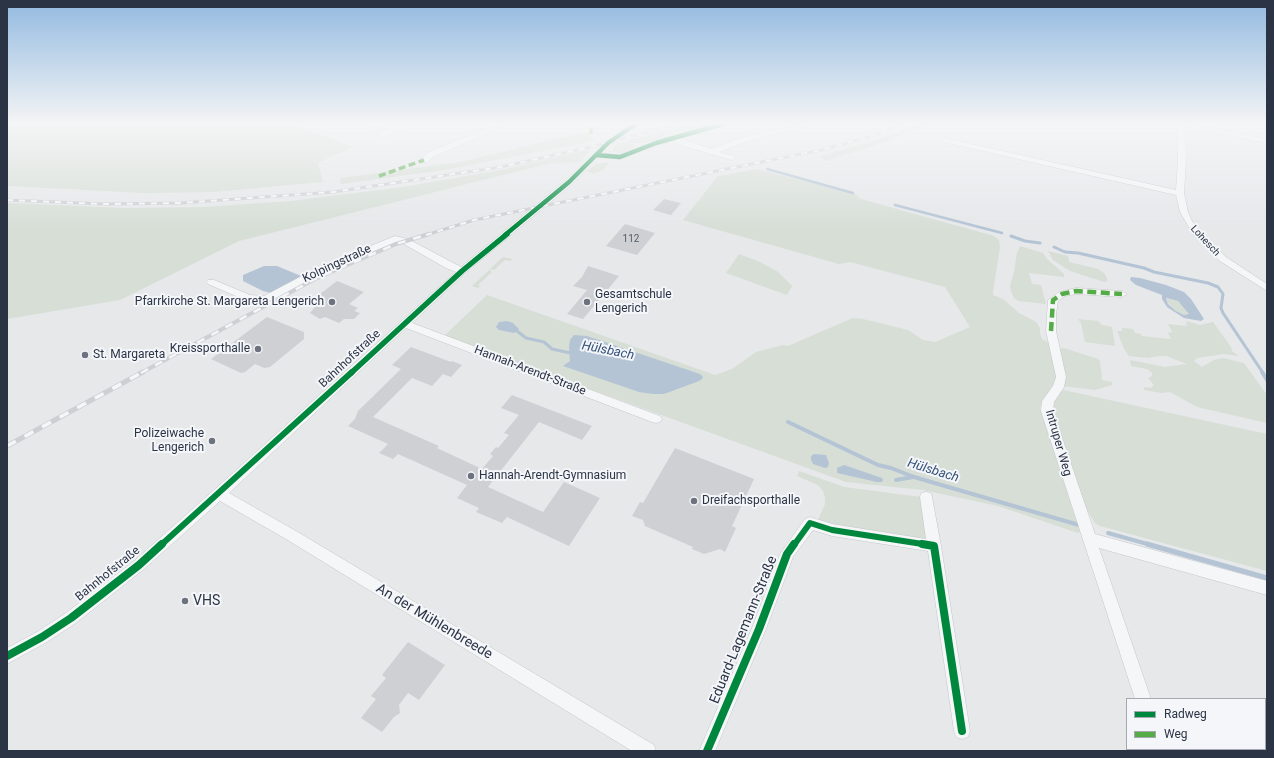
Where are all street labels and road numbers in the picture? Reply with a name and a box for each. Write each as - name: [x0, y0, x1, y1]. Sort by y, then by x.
- street label: Lohesch: [1188, 223, 1222, 259]
- street label: Kolpingstraße: [300, 242, 374, 286]
- street label: Bahnhofstraße: [316, 327, 384, 391]
- street label: Hannah-Arendt-Straße: [472, 343, 588, 399]
- street label: Intruper Weg: [1042, 408, 1074, 478]
- street label: Bahnhofstraße: [73, 544, 143, 604]
- street label: Eduard-Lagemann-Straße: [707, 554, 781, 706]
- street label: An der Mühlenbreede: [373, 581, 495, 663]

